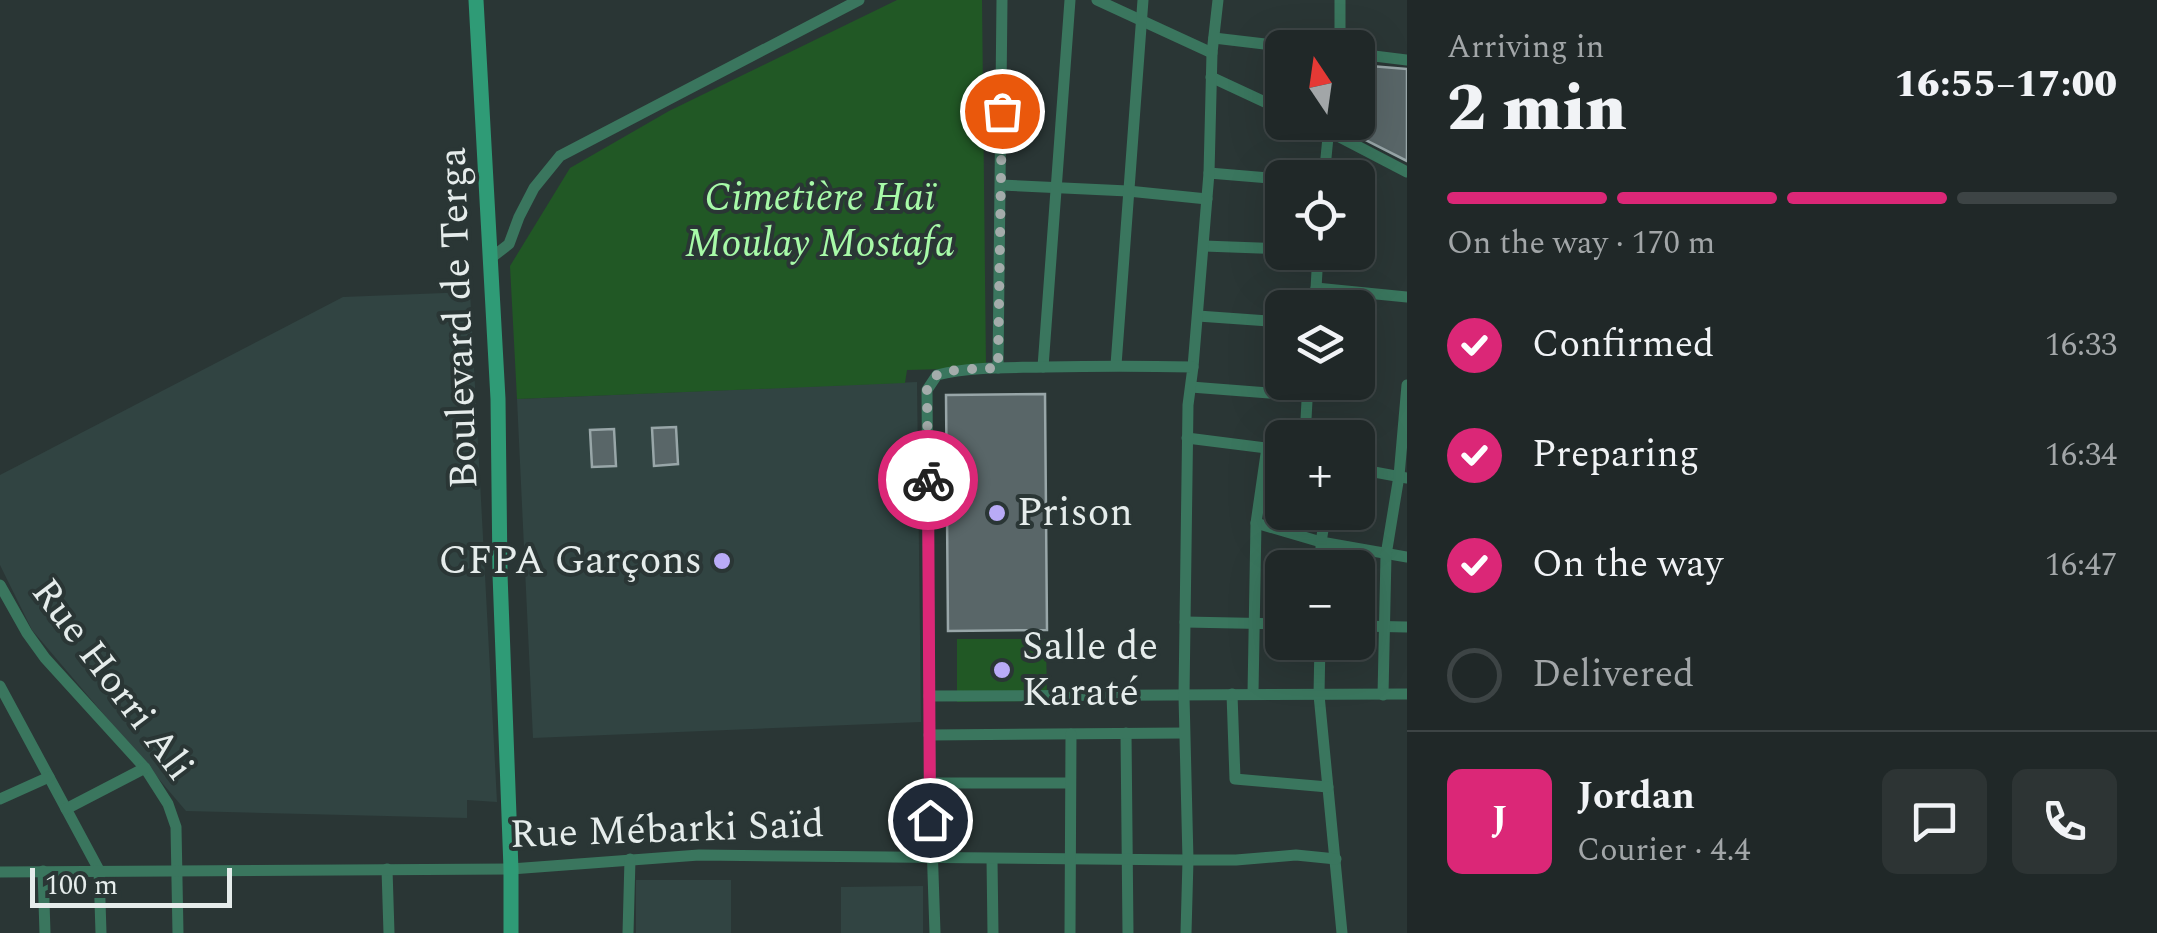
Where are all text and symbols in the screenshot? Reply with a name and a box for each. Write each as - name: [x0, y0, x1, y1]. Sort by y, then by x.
- text: Arriving in: [1447, 23, 1604, 72]
- north arrow: [1265, 30, 1375, 140]
- map controls: [1265, 30, 1375, 660]
- text: 16:55–17:00: [1894, 56, 2117, 114]
- text: 2 min: [1447, 60, 1627, 159]
- pin: [960, 69, 1045, 154]
- icon: bag: [975, 84, 1030, 139]
- street label: Boulevard de Terga: [423, 146, 495, 490]
- button: locate: [1265, 160, 1375, 270]
- park label: Cimetière Haï Moulay Mostafa: [685, 168, 955, 275]
- text: On the way · 170 m: [1447, 219, 1715, 268]
- button: layers: [1265, 290, 1375, 400]
- text: Confirmed: [1532, 316, 1714, 374]
- icon: check: [1447, 318, 1502, 373]
- text: 16:33: [2045, 321, 2117, 370]
- button: +: [1265, 420, 1375, 530]
- text: Preparing: [1532, 426, 1699, 484]
- icon: check: [1447, 428, 1502, 483]
- courier: [878, 430, 978, 530]
- text: 16:34: [2045, 431, 2117, 480]
- icon: bike: [901, 453, 956, 508]
- place label: Prison: [1017, 483, 1133, 544]
- marker: Prison: [986, 502, 1008, 524]
- place label: CFPA Garçons: [439, 531, 702, 592]
- text: On the way: [1532, 536, 1723, 594]
- icon: check: [1447, 538, 1502, 593]
- text: 16:47: [2045, 541, 2117, 590]
- marker: CFPA Garçons: [711, 550, 733, 572]
- button: −: [1265, 550, 1375, 660]
- street label: Rue Horri Ali: [15, 566, 209, 794]
- place label: Salle de Karaté: [1022, 617, 1158, 724]
- text: Delivered: [1532, 646, 1694, 704]
- marker: Salle de Karaté: [991, 659, 1013, 681]
- text: Jordan: [1577, 768, 1695, 826]
- button: chat: [1882, 769, 1987, 874]
- button: phone: [2012, 769, 2117, 874]
- pin: [888, 778, 973, 863]
- text: J: [1491, 792, 1508, 850]
- icon: home: [903, 793, 958, 848]
- street label: Rue Mébarki Saïd: [509, 794, 825, 866]
- text: Courier · 4.4: [1577, 826, 1750, 875]
- scale bar: [30, 863, 232, 908]
- text: 100 m: [45, 864, 118, 907]

